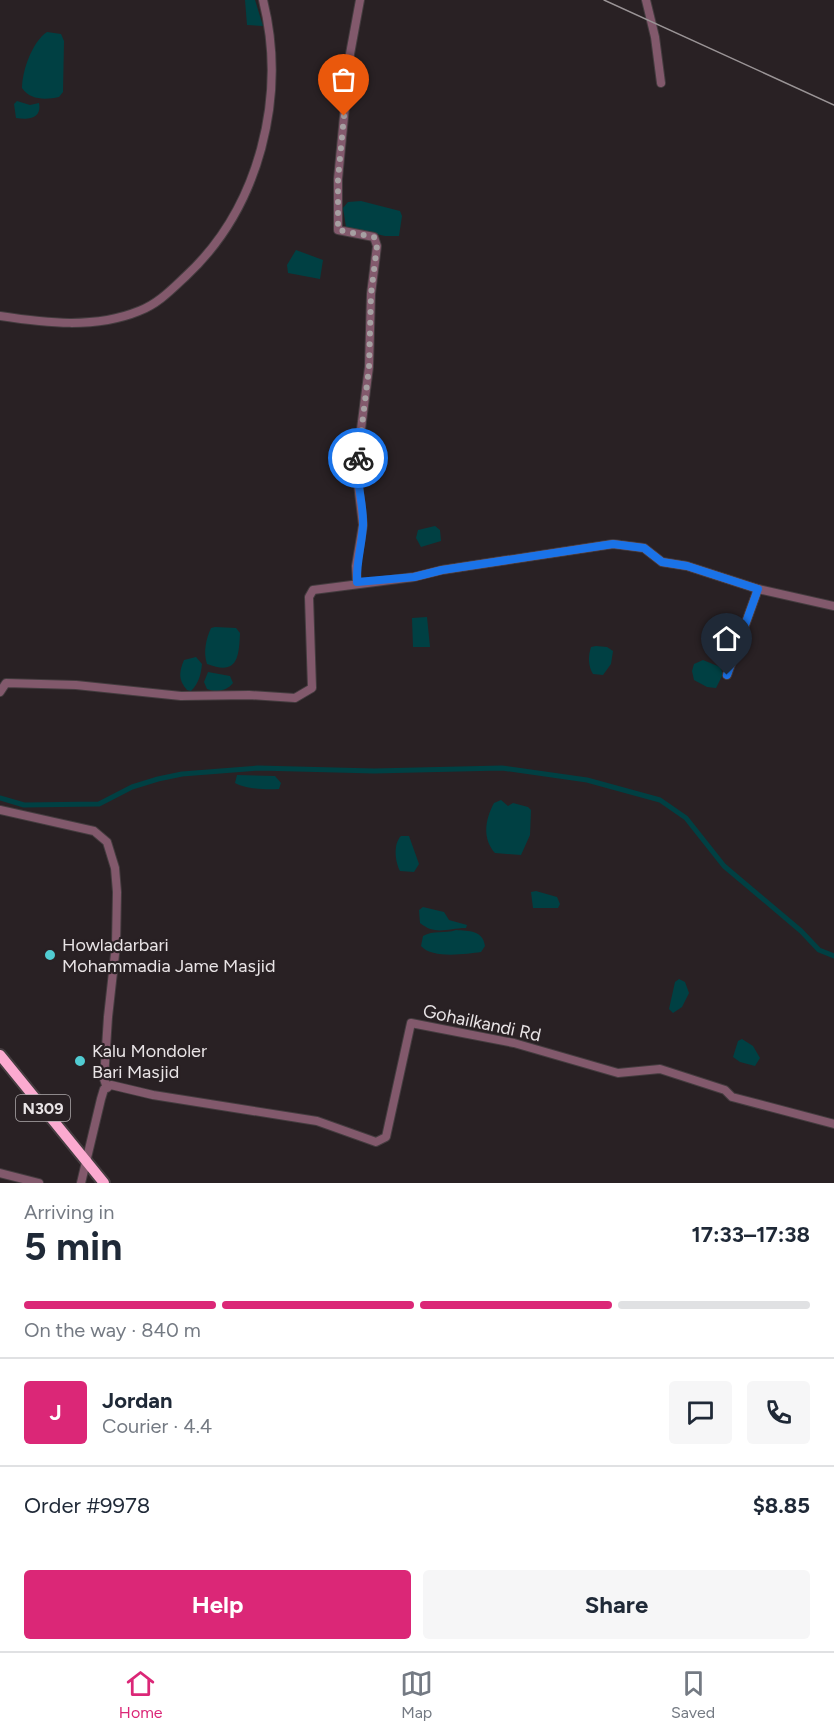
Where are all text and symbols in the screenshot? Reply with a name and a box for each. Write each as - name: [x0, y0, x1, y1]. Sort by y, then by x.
- pin: [318, 54, 369, 116]
- icon: bag: [327, 63, 360, 96]
- courier: [328, 428, 388, 488]
- icon: bike: [342, 442, 375, 475]
- pin: [701, 613, 752, 675]
- icon: home: [710, 622, 743, 655]
- place label: Howladarbari Mohammadia Jame Masjid: [62, 934, 275, 977]
- marker: Howladarbari Mohammadia Jame Masjid: [43, 948, 57, 962]
- street label: Gohailkandi Rd: [421, 1000, 543, 1046]
- place label: Kalu Mondoler Bari Masjid: [92, 1040, 207, 1083]
- marker: Kalu Mondoler Bari Masjid: [73, 1054, 87, 1068]
- road number: N309: [16, 1095, 70, 1121]
- text: Arriving in: [24, 1200, 114, 1224]
- text: 17:33–17:38: [691, 1221, 810, 1248]
- text: 5 min: [24, 1223, 122, 1270]
- text: On the way · 840 m: [24, 1318, 201, 1342]
- button: chat: [669, 1381, 732, 1444]
- button: phone: [747, 1381, 810, 1444]
- text: Jordan: [102, 1387, 173, 1414]
- text: J: [49, 1399, 62, 1426]
- text: Courier · 4.4: [102, 1414, 212, 1438]
- text: Order #9978: [24, 1492, 150, 1519]
- text: $8.85: [753, 1492, 810, 1519]
- button: Help: [24, 1570, 411, 1639]
- button: Share: [423, 1570, 810, 1639]
- tab: Home: [119, 1667, 163, 1722]
- tab: Map: [400, 1667, 433, 1722]
- tab: Saved: [671, 1667, 715, 1722]

